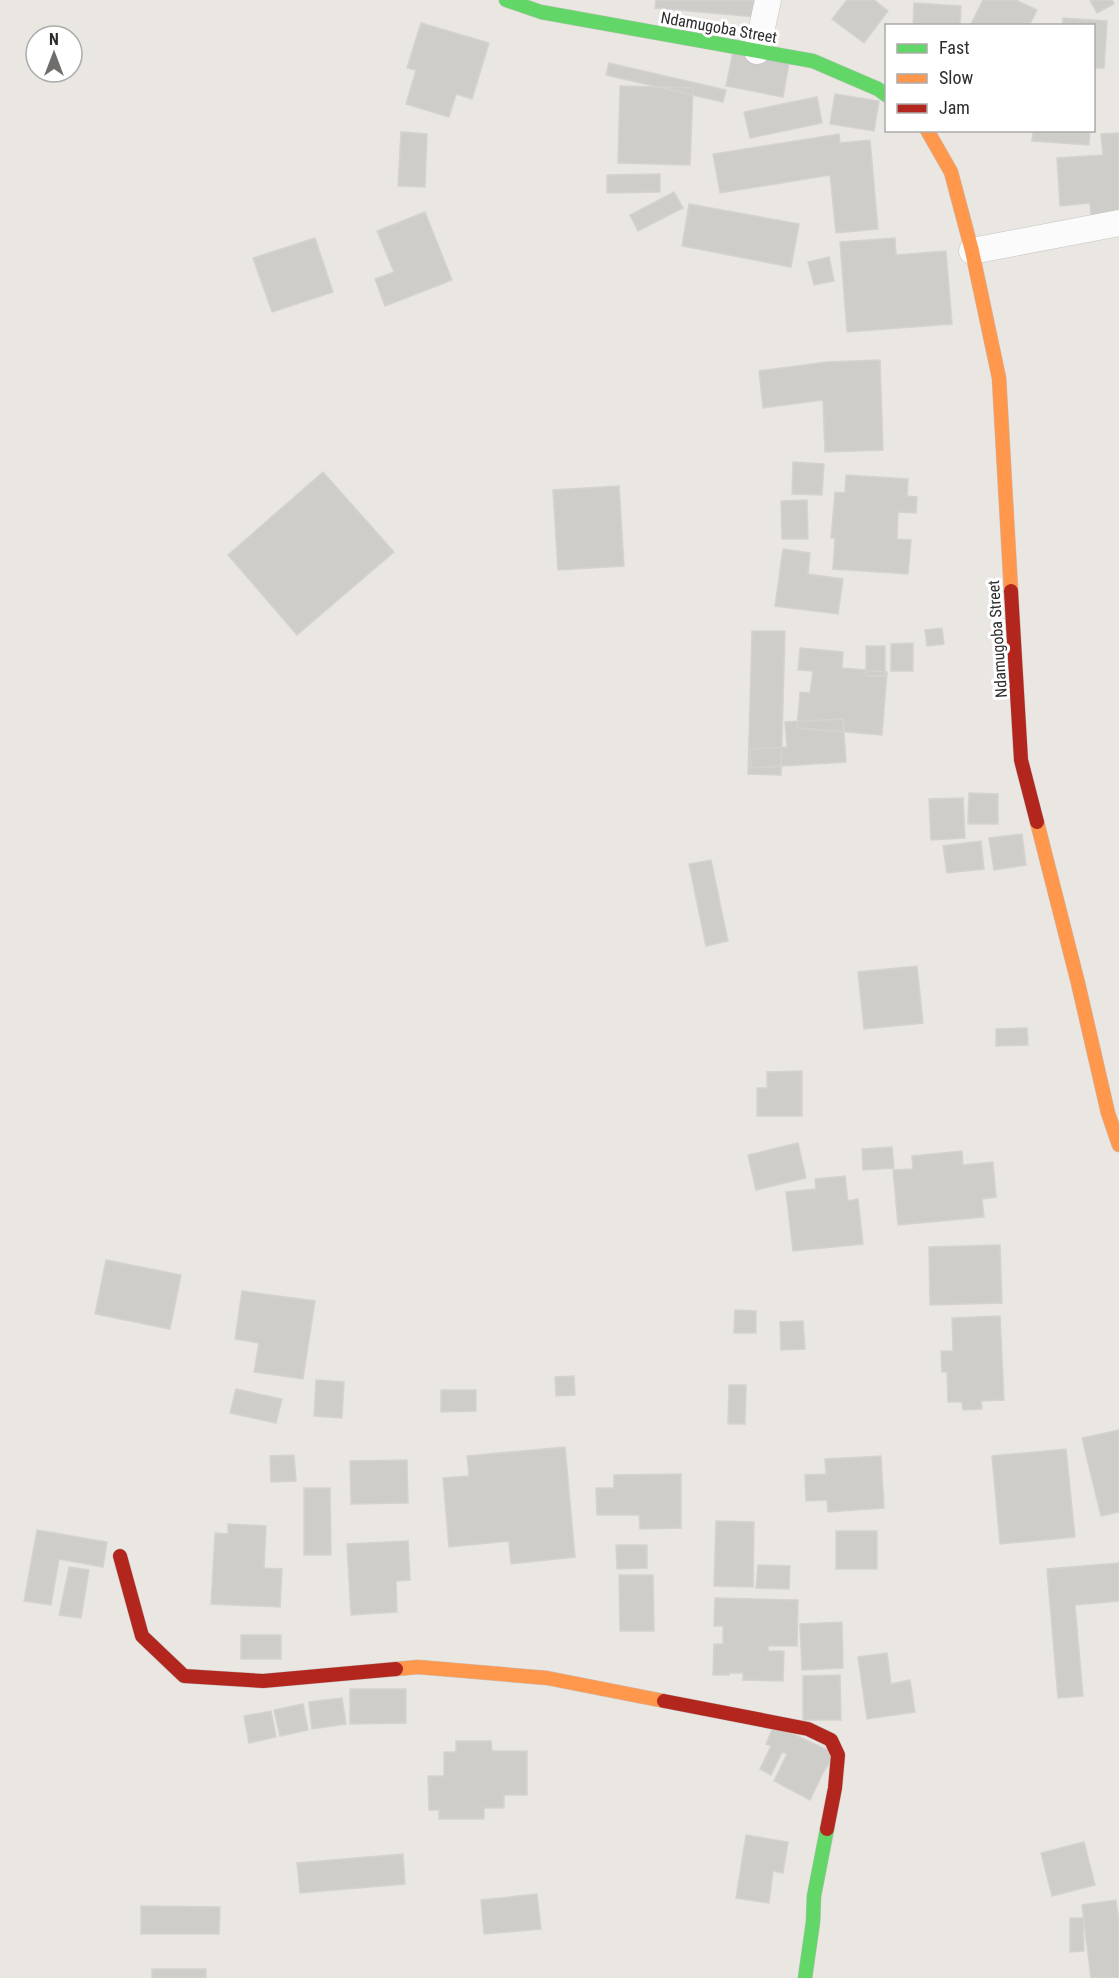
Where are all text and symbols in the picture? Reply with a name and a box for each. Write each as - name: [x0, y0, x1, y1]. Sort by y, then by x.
- street label: Ndamugoba Street: [659, 8, 779, 47]
- north arrow: [24, 24, 84, 84]
- legend: [885, 24, 1095, 132]
- text: N: [49, 30, 59, 49]
- text: Fast: [939, 37, 970, 58]
- text: Slow: [939, 67, 974, 88]
- text: Jam: [939, 97, 970, 118]
- street label: Ndamugoba Street: [984, 579, 1011, 698]

